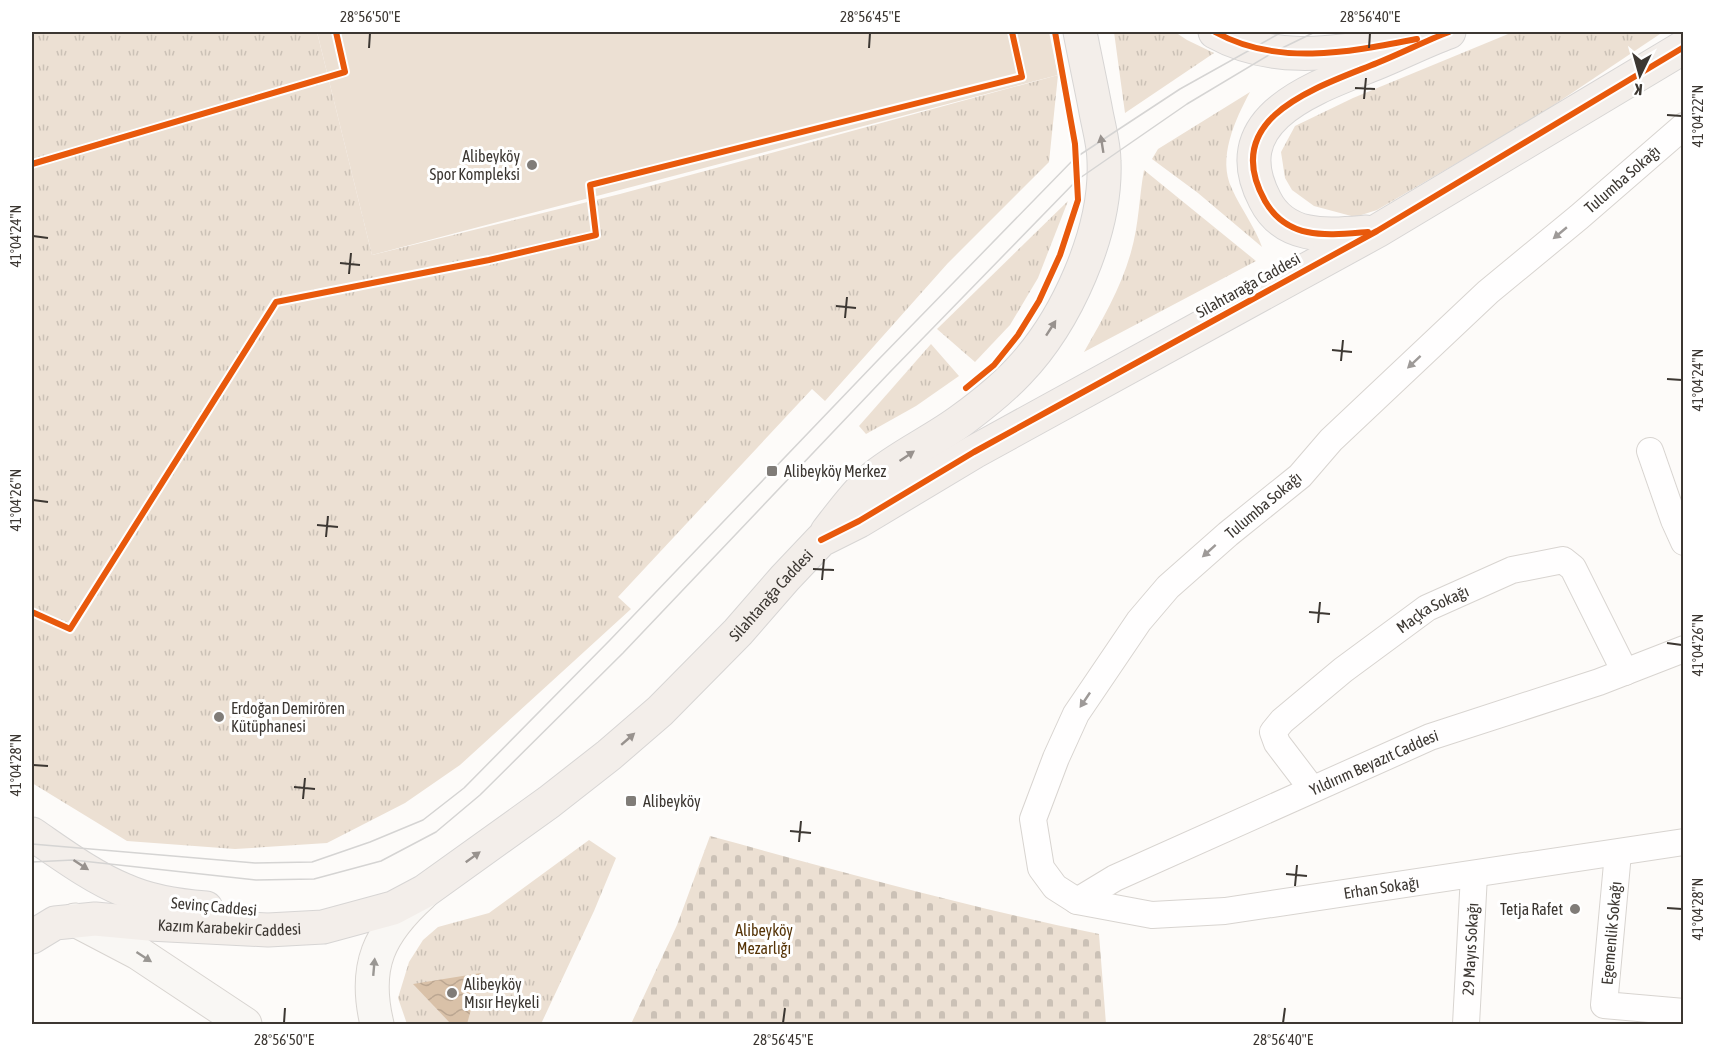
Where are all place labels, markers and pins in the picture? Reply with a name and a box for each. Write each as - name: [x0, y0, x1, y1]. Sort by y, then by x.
- place label: Alibeyköy Spor Kompleksi: [429, 147, 520, 184]
- marker: Alibeyköy Spor Kompleksi: [525, 158, 539, 172]
- place label: Alibeyköy Merkez: [784, 462, 887, 481]
- marker: Alibeyköy Merkez: [765, 464, 779, 478]
- place label: Erdoğan Demirören Kütüphanesi: [231, 699, 345, 736]
- marker: Erdoğan Demirören Kütüphanesi: [212, 710, 226, 724]
- place label: Alibeyköy: [643, 792, 701, 811]
- marker: Alibeyköy: [624, 794, 638, 808]
- place label: Tetja Rafet: [1500, 900, 1563, 919]
- marker: Tetja Rafet: [1568, 902, 1582, 916]
- place label: Alibeyköy Mısır Heykeli: [464, 975, 540, 1012]
- marker: Alibeyköy Mısır Heykeli: [445, 986, 459, 1000]

